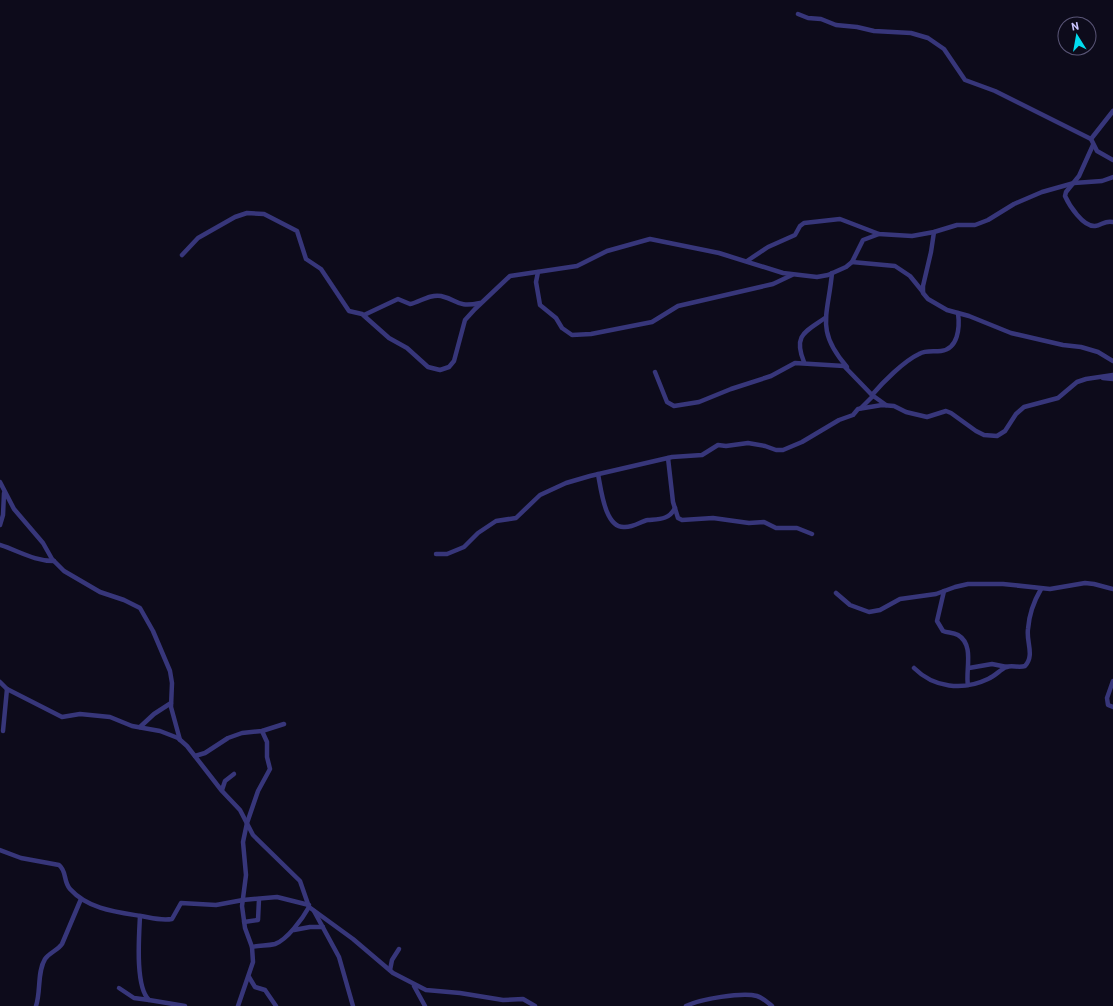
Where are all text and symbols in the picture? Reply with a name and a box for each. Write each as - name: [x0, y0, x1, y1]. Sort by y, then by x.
- north arrow: [1057, 16, 1097, 56]
- text: N: [1070, 19, 1080, 33]

